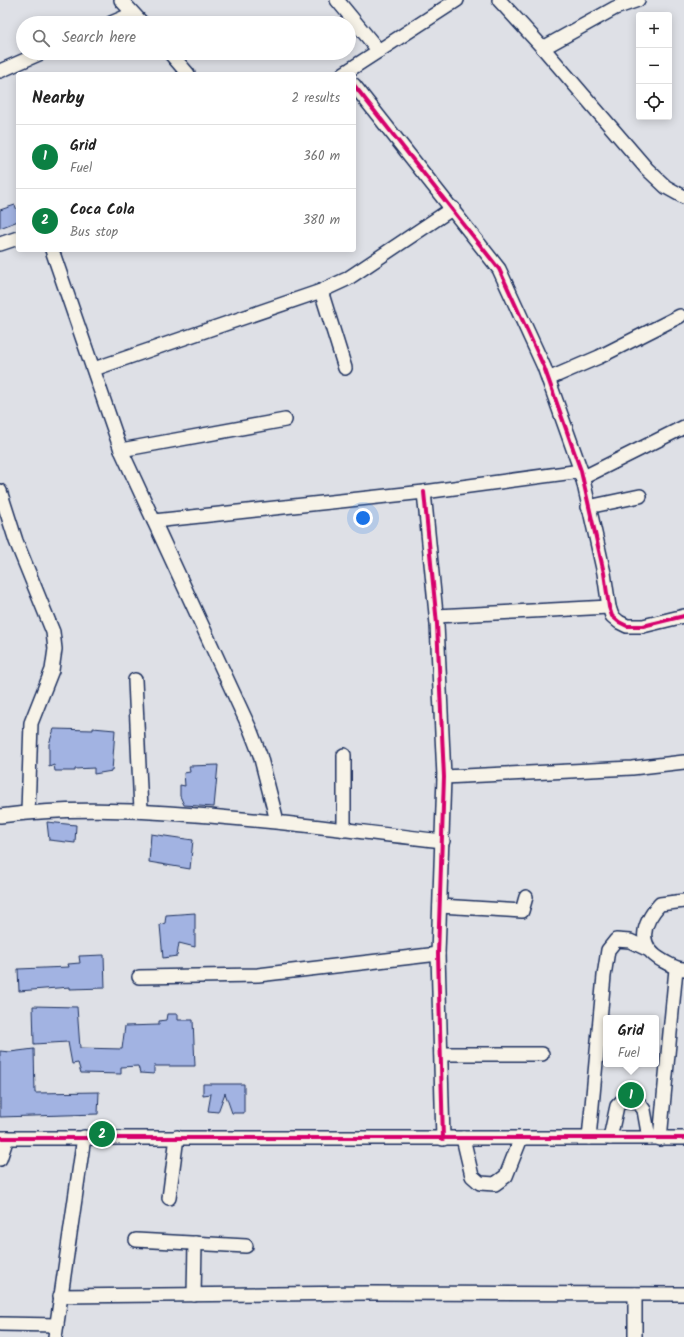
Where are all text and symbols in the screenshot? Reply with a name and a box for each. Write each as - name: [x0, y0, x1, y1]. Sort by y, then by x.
- map controls: [636, 12, 672, 120]
- button: +: [636, 12, 672, 48]
- search box: [16, 16, 356, 60]
- text: Search here: [62, 26, 136, 50]
- icon: search: [30, 27, 52, 49]
- button: −: [636, 48, 672, 84]
- button: locate: [636, 84, 672, 120]
- text: Nearby: [32, 85, 84, 112]
- text: 2 results: [292, 88, 340, 109]
- text: Grid: [70, 134, 96, 158]
- text: 1: [43, 146, 47, 167]
- text: 360 m: [303, 146, 340, 167]
- text: Fuel: [70, 158, 92, 179]
- text: Coca Cola: [70, 198, 135, 222]
- text: 2: [41, 210, 49, 231]
- text: 380 m: [303, 210, 340, 231]
- text: Bus stop: [70, 222, 118, 243]
- your location: [353, 508, 373, 528]
- popup: [603, 1015, 659, 1067]
- text: Grid: [618, 1019, 644, 1043]
- text: Fuel: [618, 1043, 640, 1064]
- pin: 1: [618, 1080, 644, 1110]
- pin: 2: [89, 1119, 115, 1149]

